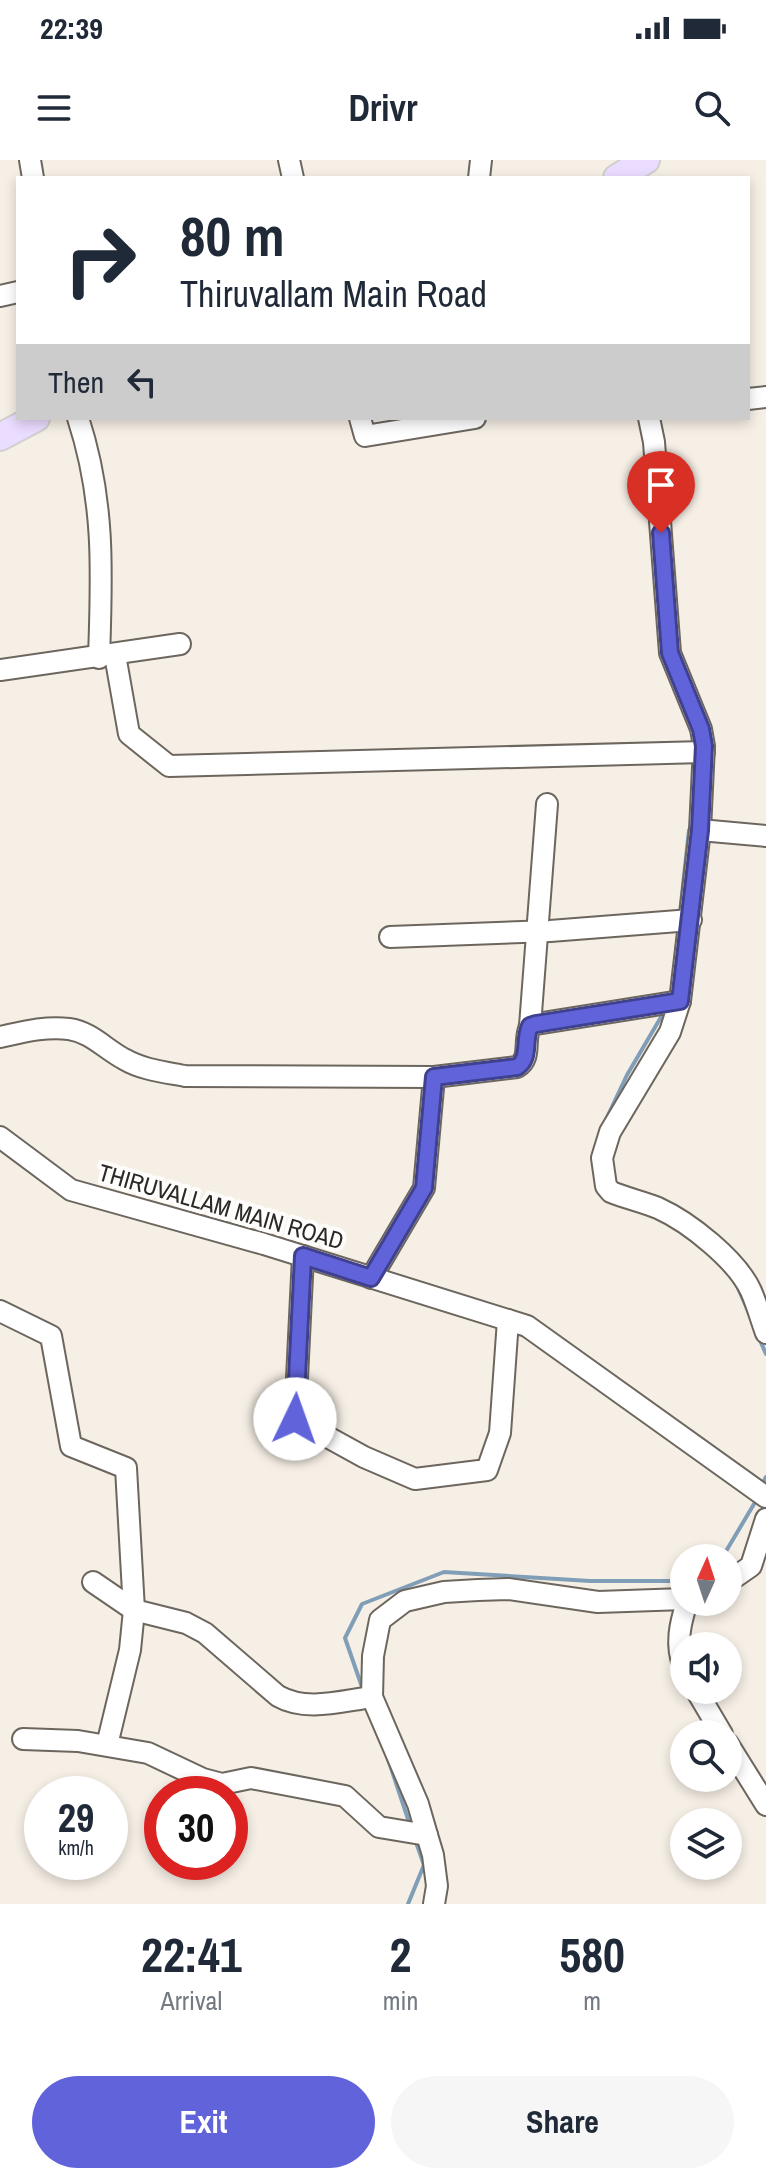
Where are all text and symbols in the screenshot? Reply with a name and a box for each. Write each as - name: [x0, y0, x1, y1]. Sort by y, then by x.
- text: 22:39: [40, 8, 103, 48]
- text: Drivr: [349, 84, 417, 132]
- icon: menu: [32, 86, 76, 130]
- icon: search: [690, 86, 734, 130]
- text: 80 m: [180, 198, 285, 273]
- icon: right: [48, 208, 152, 312]
- text: Thiruvallam Main Road: [180, 270, 487, 318]
- icon: left: [120, 360, 164, 404]
- text: Then: [48, 362, 104, 402]
- pin: [627, 451, 695, 533]
- icon: arrive: [639, 463, 683, 507]
- street label: THIRUVALLAM MAIN ROAD: [95, 1156, 347, 1256]
- position arrow: [253, 1377, 337, 1461]
- north arrow: [670, 1544, 742, 1616]
- map controls: [670, 1544, 742, 1880]
- button: sound: [670, 1632, 742, 1704]
- button: search: [670, 1720, 742, 1792]
- speed limit sign: 30: [144, 1776, 248, 1880]
- text: 29: [58, 1791, 94, 1844]
- button: layers: [670, 1808, 742, 1880]
- text: km/h: [58, 1834, 94, 1861]
- text: 22:41: [141, 1922, 242, 1987]
- text: 2: [390, 1922, 411, 1987]
- text: 580: [559, 1922, 625, 1987]
- text: Arrival: [161, 1983, 222, 2018]
- text: min: [383, 1983, 418, 2018]
- text: m: [583, 1983, 601, 2018]
- button: Exit: [32, 2076, 375, 2168]
- button: Share: [391, 2076, 734, 2168]

